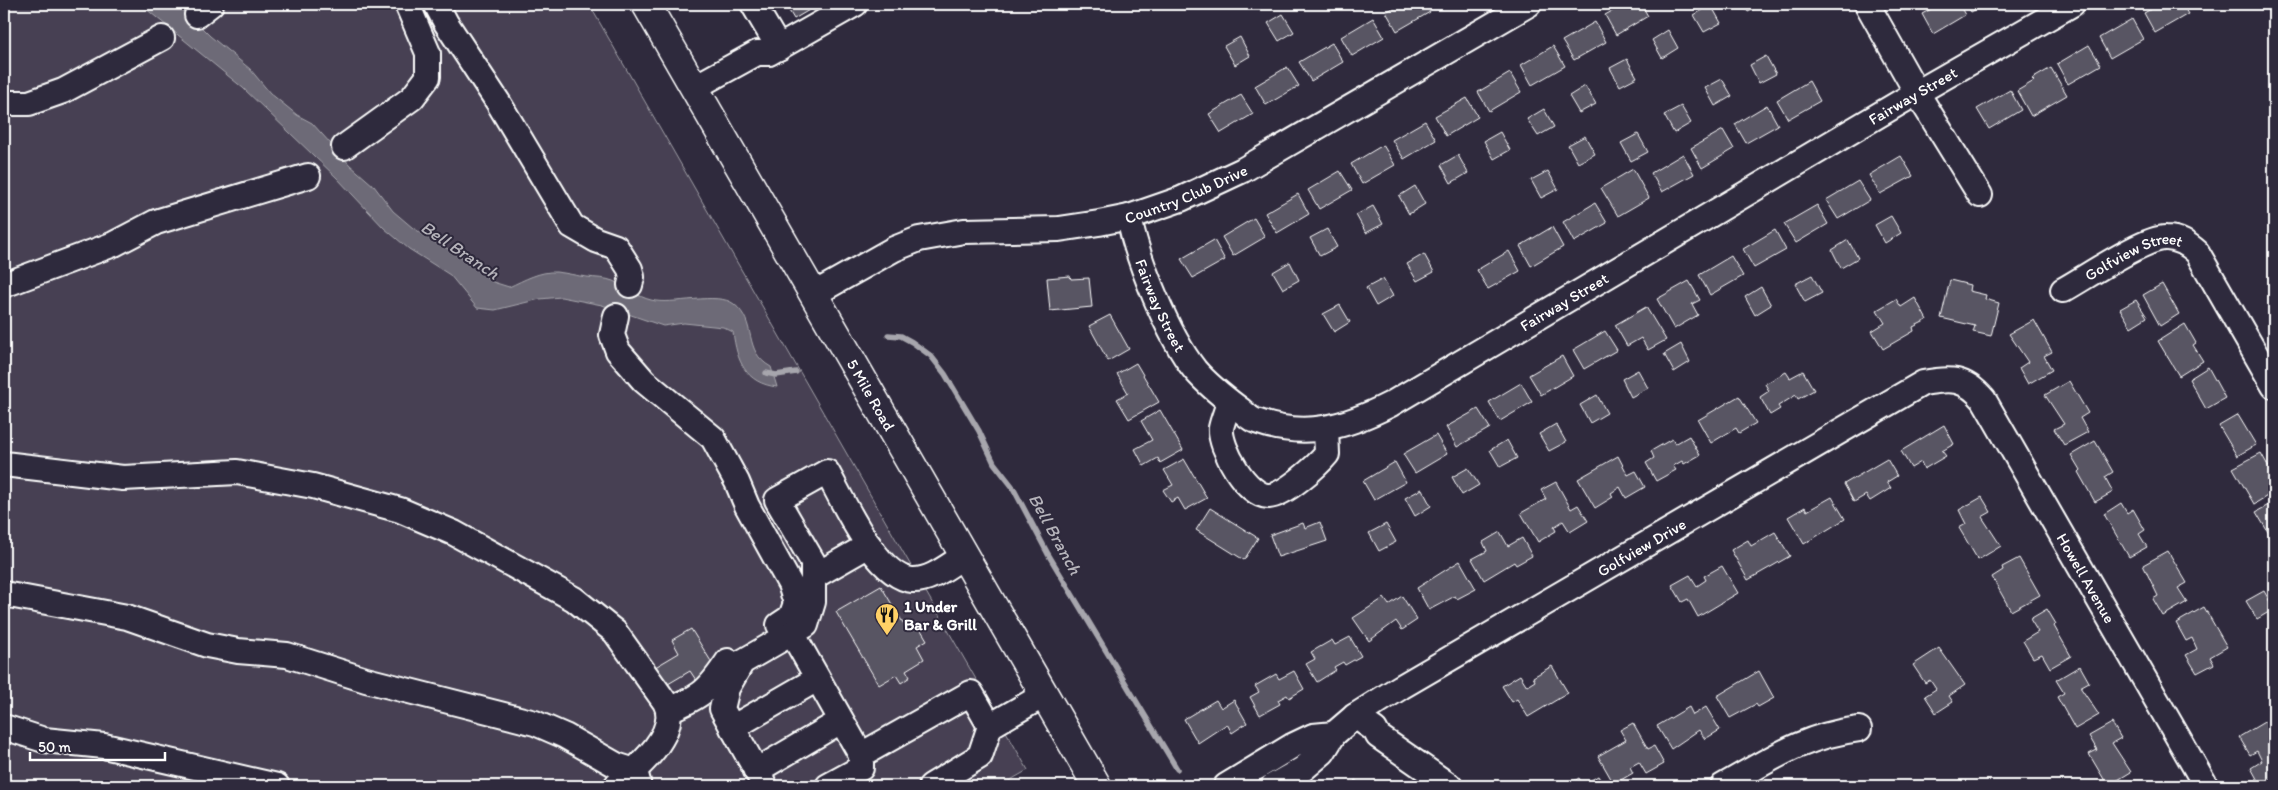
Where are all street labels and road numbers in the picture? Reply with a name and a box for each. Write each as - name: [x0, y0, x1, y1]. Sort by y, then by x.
- street label: Fairway Street: [1865, 62, 1960, 129]
- street label: Country Club Drive: [1122, 160, 1251, 227]
- street label: Golfview Street: [2081, 228, 2186, 284]
- street label: Fairway Street: [1132, 256, 1190, 355]
- street label: Fairway Street: [1516, 268, 1611, 335]
- street label: 5 Mile Road: [843, 356, 900, 434]
- street label: Golfview Drive: [1594, 514, 1689, 580]
- street label: Howell Avenue: [2053, 530, 2120, 626]

